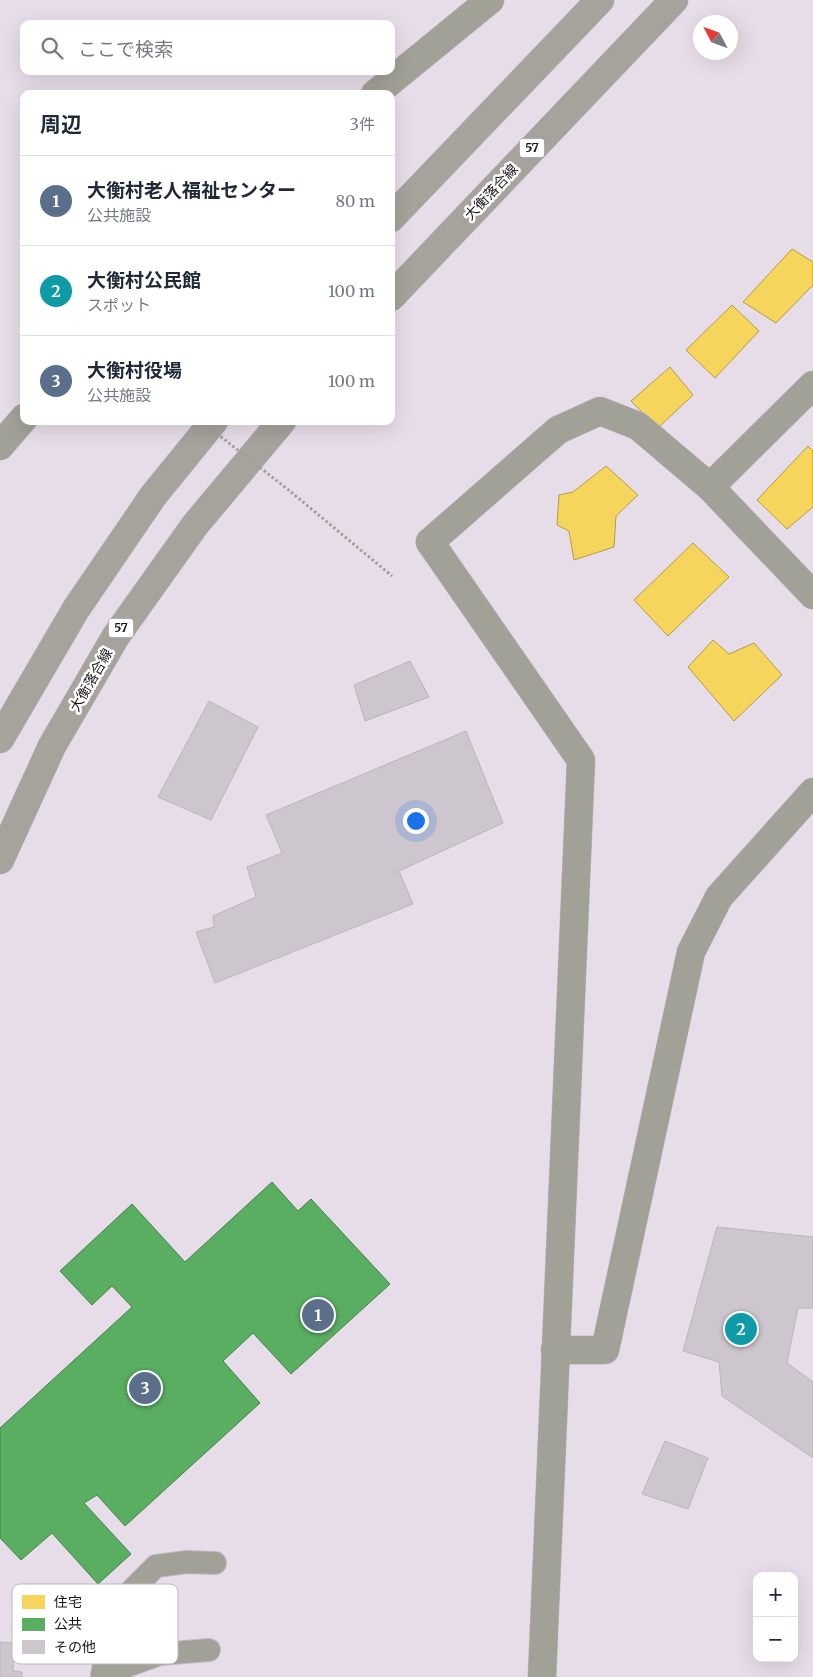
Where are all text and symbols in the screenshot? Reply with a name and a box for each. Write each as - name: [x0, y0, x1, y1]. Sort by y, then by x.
- north arrow: [693, 15, 738, 60]
- search box: [20, 20, 395, 75]
- icon: search: [38, 34, 66, 62]
- text: ここで検索: [78, 37, 173, 61]
- text: 周辺: [40, 111, 82, 138]
- text: 3件: [350, 114, 375, 134]
- road number: 57: [520, 138, 544, 158]
- street label: 大衡落合線: [461, 160, 521, 224]
- text: 大衡村老人福祉センター: [87, 178, 296, 202]
- text: 1: [52, 191, 60, 211]
- text: 80 m: [336, 191, 375, 211]
- text: 公共施設: [87, 205, 151, 225]
- text: 大衡村公民館: [87, 268, 201, 292]
- text: 2: [51, 281, 61, 301]
- text: 100 m: [328, 281, 375, 301]
- text: スポット: [87, 295, 151, 315]
- text: 大衡村役場: [87, 358, 182, 382]
- text: 3: [51, 371, 61, 391]
- text: 100 m: [328, 371, 375, 391]
- text: 公共施設: [87, 385, 151, 405]
- road number: 57: [108, 618, 134, 638]
- street label: 大衡落合線: [66, 645, 116, 715]
- your location: [403, 808, 429, 834]
- pin: 1: [302, 1296, 334, 1334]
- pin: 2: [725, 1310, 757, 1348]
- pin: 3: [129, 1369, 161, 1407]
- map controls: [753, 1572, 798, 1662]
- button: +: [753, 1572, 798, 1617]
- legend: [12, 1584, 178, 1664]
- text: 住宅: [54, 1593, 82, 1611]
- text: 公共: [54, 1615, 82, 1633]
- button: −: [753, 1617, 798, 1662]
- text: その他: [54, 1638, 96, 1656]

